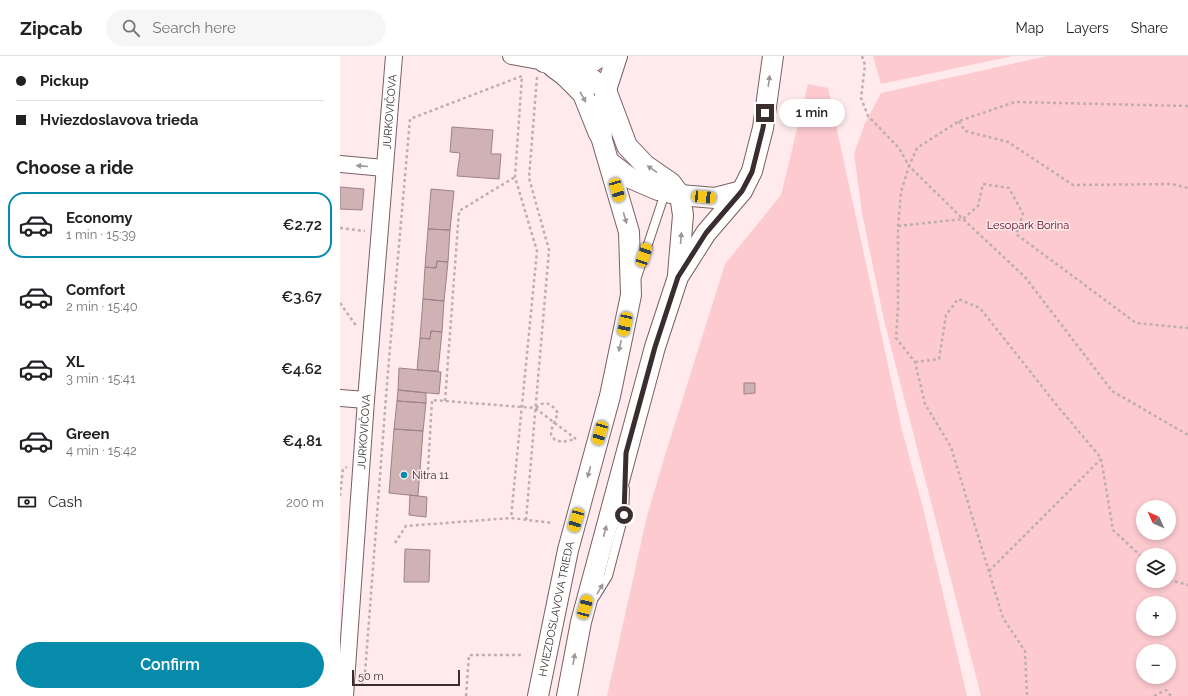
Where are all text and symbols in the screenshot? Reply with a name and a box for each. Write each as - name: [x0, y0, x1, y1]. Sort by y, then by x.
- search box: [106, 10, 386, 46]
- text: Zipcab: [20, 17, 82, 39]
- icon: search: [120, 17, 142, 39]
- text: Search here: [152, 19, 236, 37]
- text: Map: [1016, 20, 1044, 36]
- text: Layers: [1066, 20, 1109, 36]
- text: Share: [1131, 20, 1168, 36]
- text: Pickup: [40, 72, 89, 90]
- street label: JURKOVIČOVA: [380, 73, 400, 150]
- one-way arrow: [766, 75, 772, 87]
- one-way arrow: [580, 91, 586, 103]
- callout: 1 min: [779, 99, 845, 127]
- route end: [756, 104, 774, 122]
- text: 1 min: [796, 105, 828, 120]
- text: Hviezdoslavova trieda: [40, 111, 198, 129]
- text: Choose a ride: [16, 157, 134, 178]
- one-way arrow: [356, 162, 368, 169]
- one-way arrow: [646, 165, 657, 173]
- car: [608, 177, 626, 203]
- car: [692, 190, 716, 204]
- icon: car: [18, 207, 54, 243]
- text: Economy: [66, 209, 133, 227]
- one-way arrow: [622, 212, 628, 224]
- text: €2.72: [282, 216, 322, 234]
- park label: Lesopark Borina: [987, 219, 1069, 232]
- text: 1 min · 15:39: [66, 227, 136, 242]
- one-way arrow: [678, 232, 685, 244]
- car: [635, 242, 653, 268]
- icon: car: [18, 279, 54, 315]
- text: Comfort: [66, 281, 125, 299]
- text: €3.67: [281, 288, 322, 306]
- text: 2 min · 15:40: [66, 299, 138, 314]
- car: [617, 311, 633, 337]
- one-way arrow: [617, 340, 623, 352]
- icon: car: [18, 351, 54, 387]
- text: XL: [66, 353, 84, 371]
- text: €4.62: [281, 360, 322, 378]
- text: 3 min · 15:41: [66, 371, 135, 386]
- street label: JURKOVIČOVA: [355, 393, 374, 470]
- car: [591, 420, 609, 446]
- icon: car: [18, 423, 54, 459]
- text: Green: [66, 425, 110, 443]
- text: €4.81: [282, 432, 322, 450]
- text: 4 min · 15:42: [66, 443, 137, 458]
- one-way arrow: [586, 467, 592, 479]
- place label: Nitra 11: [412, 469, 449, 482]
- marker: Nitra 11: [399, 470, 409, 480]
- icon: cash: [16, 491, 38, 513]
- text: Cash: [48, 493, 82, 511]
- text: 200 m: [286, 495, 324, 510]
- north arrow: [1136, 500, 1176, 540]
- map controls: [1136, 500, 1176, 684]
- route start: [615, 506, 633, 524]
- car: [567, 507, 585, 533]
- one-way arrow: [603, 524, 609, 537]
- street label: HVIEZDOSLAVOVA TRIEDA: [536, 539, 577, 678]
- button: layers: [1136, 548, 1176, 588]
- one-way arrow: [597, 583, 604, 595]
- car: [576, 594, 594, 620]
- button: +: [1136, 596, 1176, 636]
- button: Confirm: [16, 642, 324, 688]
- button: −: [1136, 644, 1176, 684]
- one-way arrow: [571, 653, 577, 665]
- scale bar: [352, 668, 460, 687]
- text: 50 m: [358, 670, 384, 683]

